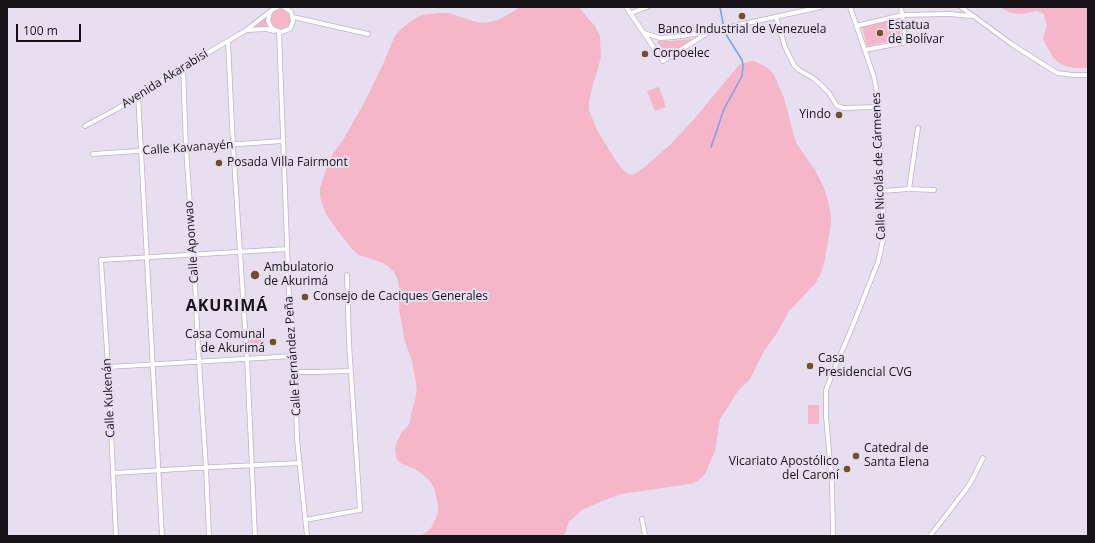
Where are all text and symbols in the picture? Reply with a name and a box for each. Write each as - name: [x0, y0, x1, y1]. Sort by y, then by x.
- marker: Banco Industrial de Venezuela: [737, 11, 747, 21]
- scale bar: [18, 16, 83, 42]
- place label: Estatua de Bolívar: [888, 19, 944, 47]
- text: 100 m: [23, 22, 58, 39]
- place label: Banco Industrial de Venezuela: [658, 23, 826, 37]
- marker: Estatua de Bolívar: [875, 28, 885, 38]
- street label: Avenida Akarabisí: [119, 47, 211, 111]
- place label: Corpoelec: [653, 47, 709, 61]
- marker: Corpoelec: [640, 49, 650, 59]
- street label: Calle Nicolás de Cármenes: [869, 92, 889, 240]
- place label: Yindo: [799, 108, 831, 122]
- marker: Yindo: [834, 110, 844, 120]
- street label: Calle Kavanayén: [142, 138, 234, 158]
- place label: Posada Villa Fairmont: [227, 156, 348, 170]
- marker: Posada Villa Fairmont: [214, 158, 224, 168]
- street label: Calle Aponwao: [182, 200, 202, 284]
- place label: Ambulatorio de Akurimá: [264, 261, 334, 289]
- marker: Ambulatorio de Akurimá: [249, 269, 261, 281]
- place label: Consejo de Caciques Generales: [313, 290, 488, 304]
- marker: Consejo de Caciques Generales: [300, 292, 310, 302]
- district label: AKURIMÁ: [186, 296, 268, 316]
- street label: Calle Fernández Peña: [282, 296, 304, 416]
- place label: Casa Comunal de Akurimá: [185, 328, 265, 356]
- marker: Casa Comunal de Akurimá: [268, 337, 278, 347]
- place label: Casa Presidencial CVG: [818, 352, 912, 380]
- street label: Calle Kukenán: [100, 358, 118, 438]
- marker: Casa Presidencial CVG: [805, 361, 815, 371]
- place label: Catedral de Santa Elena: [864, 442, 929, 470]
- marker: Catedral de Santa Elena: [851, 451, 861, 461]
- place label: Vicariato Apostólico del Caroní: [729, 455, 839, 483]
- marker: Vicariato Apostólico del Caroní: [842, 464, 852, 474]

